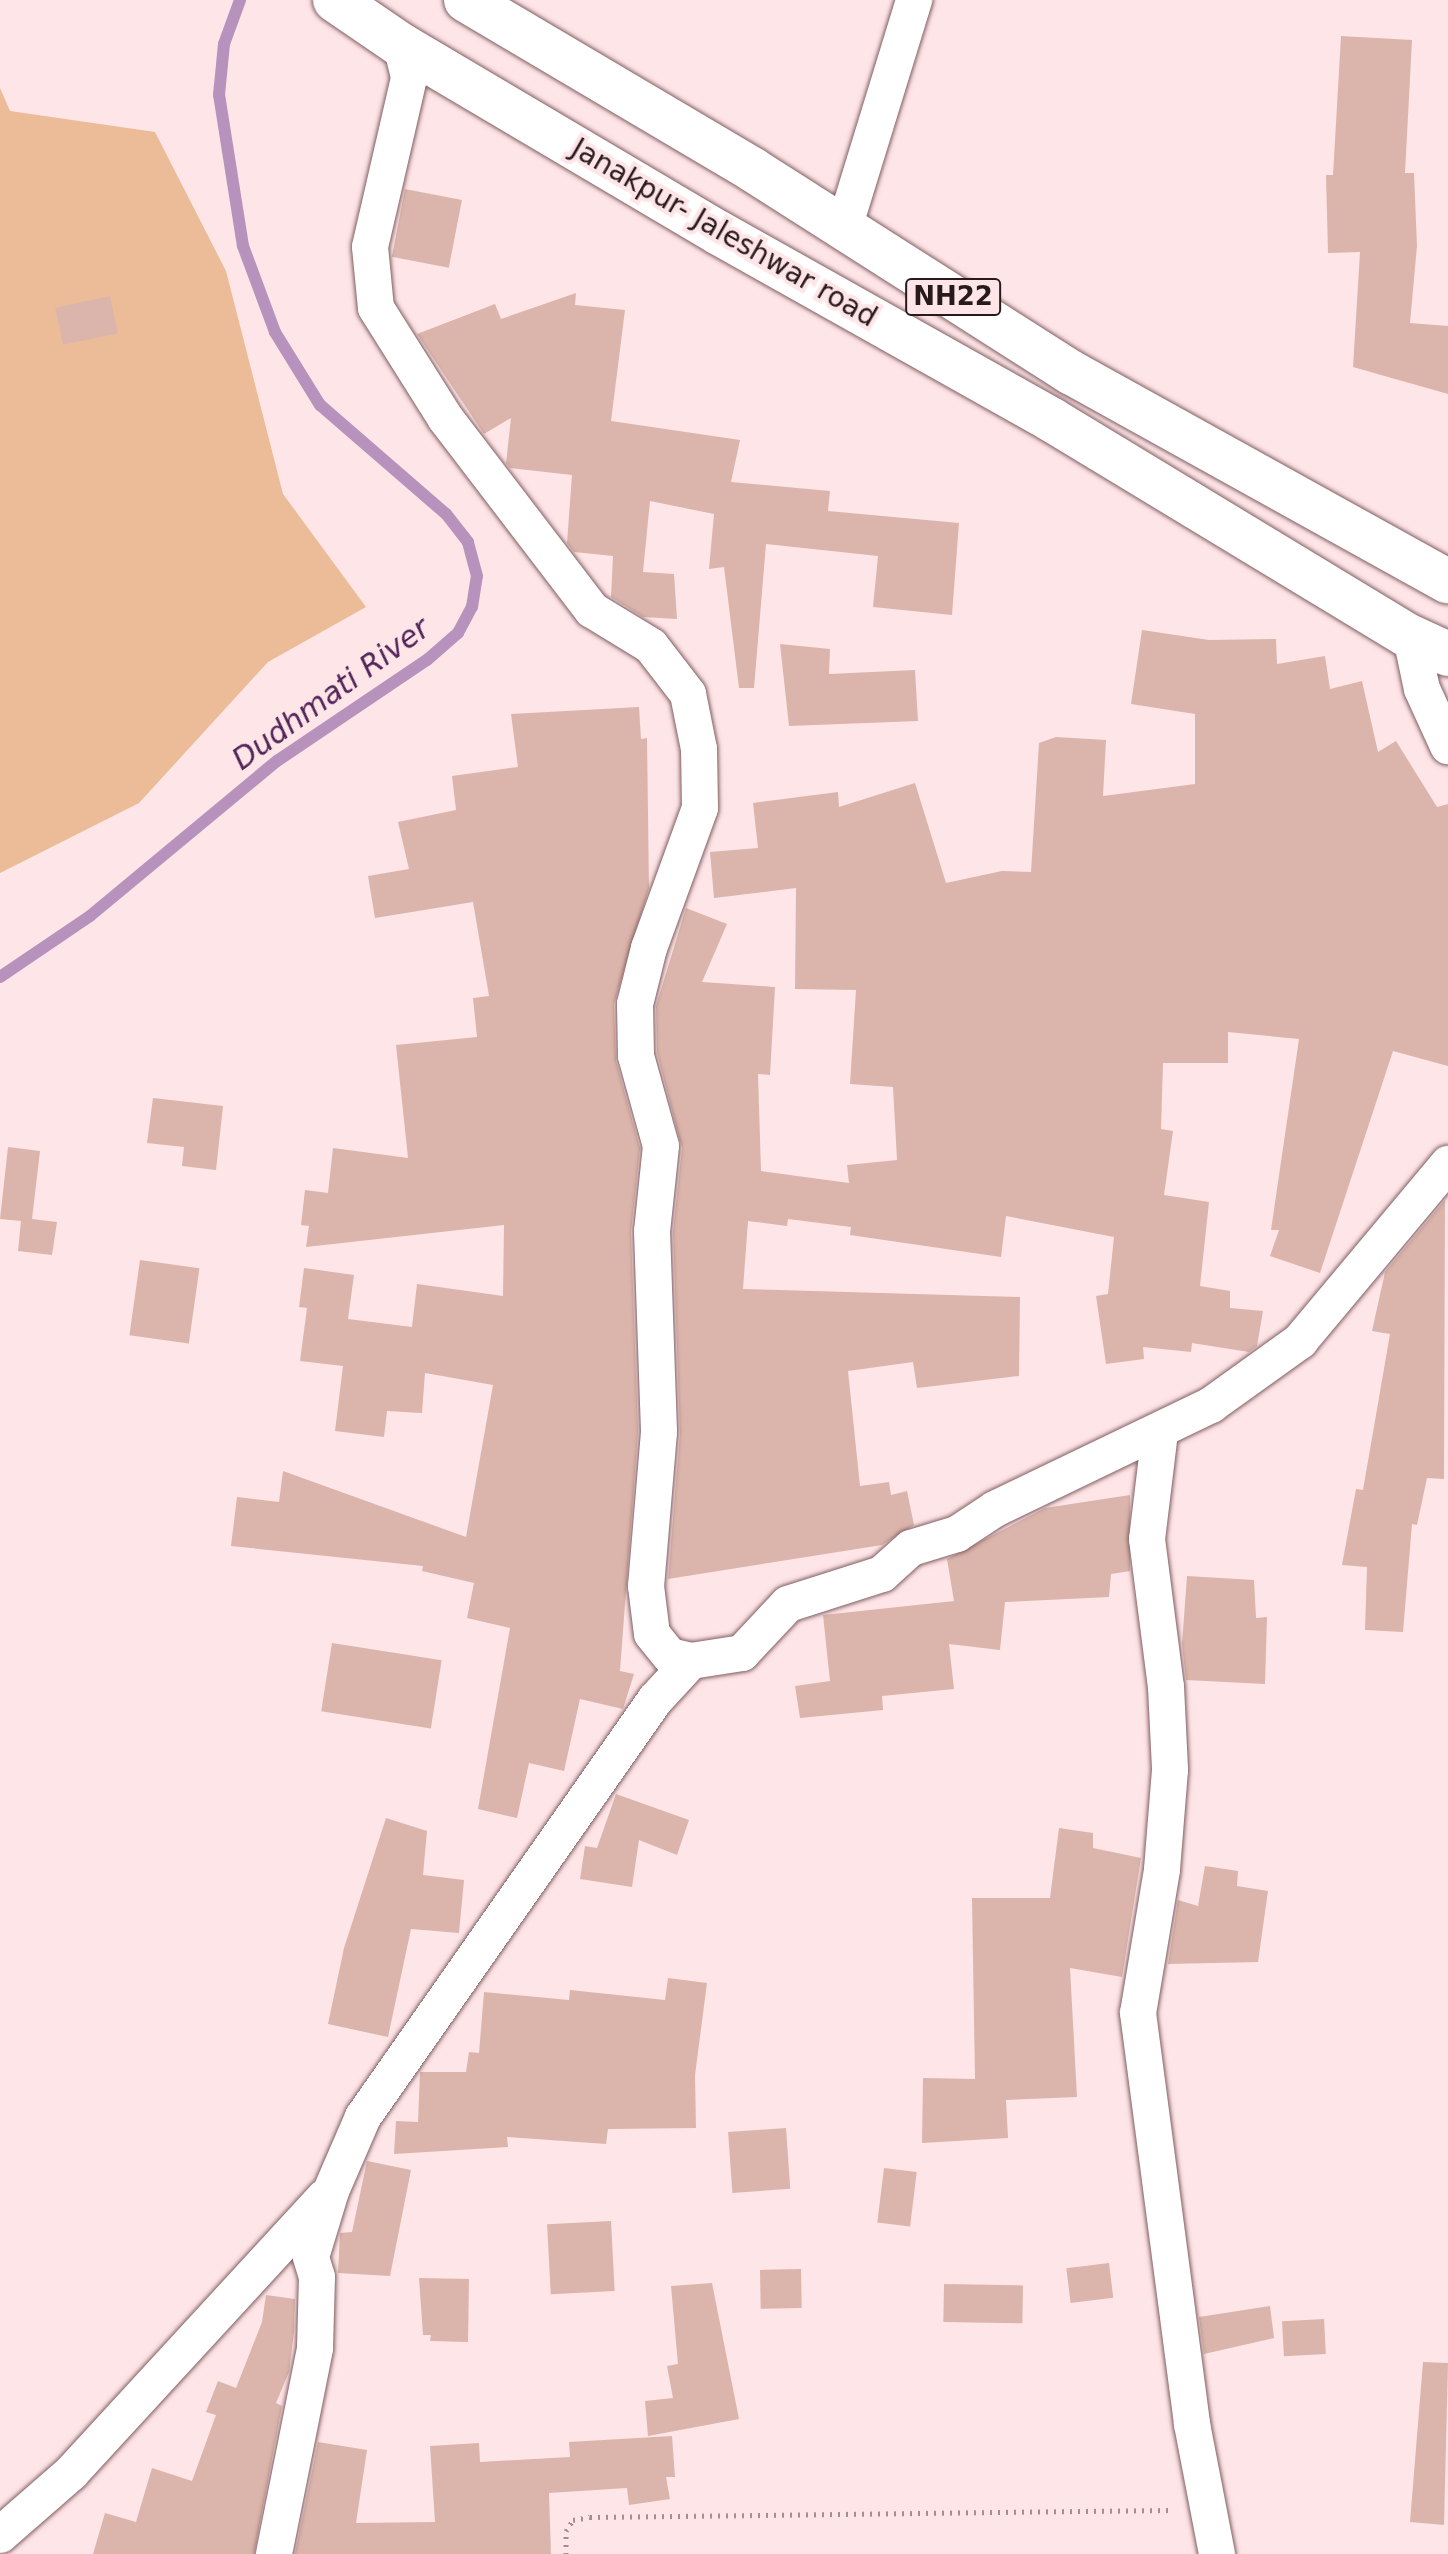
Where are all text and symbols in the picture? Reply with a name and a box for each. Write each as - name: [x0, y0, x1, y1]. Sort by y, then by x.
- street label: Janakpur- Jaleshwar road: [565, 132, 883, 334]
- road number: NH22: [905, 275, 1001, 319]
- water label: Dudhmati River: [225, 610, 437, 778]

